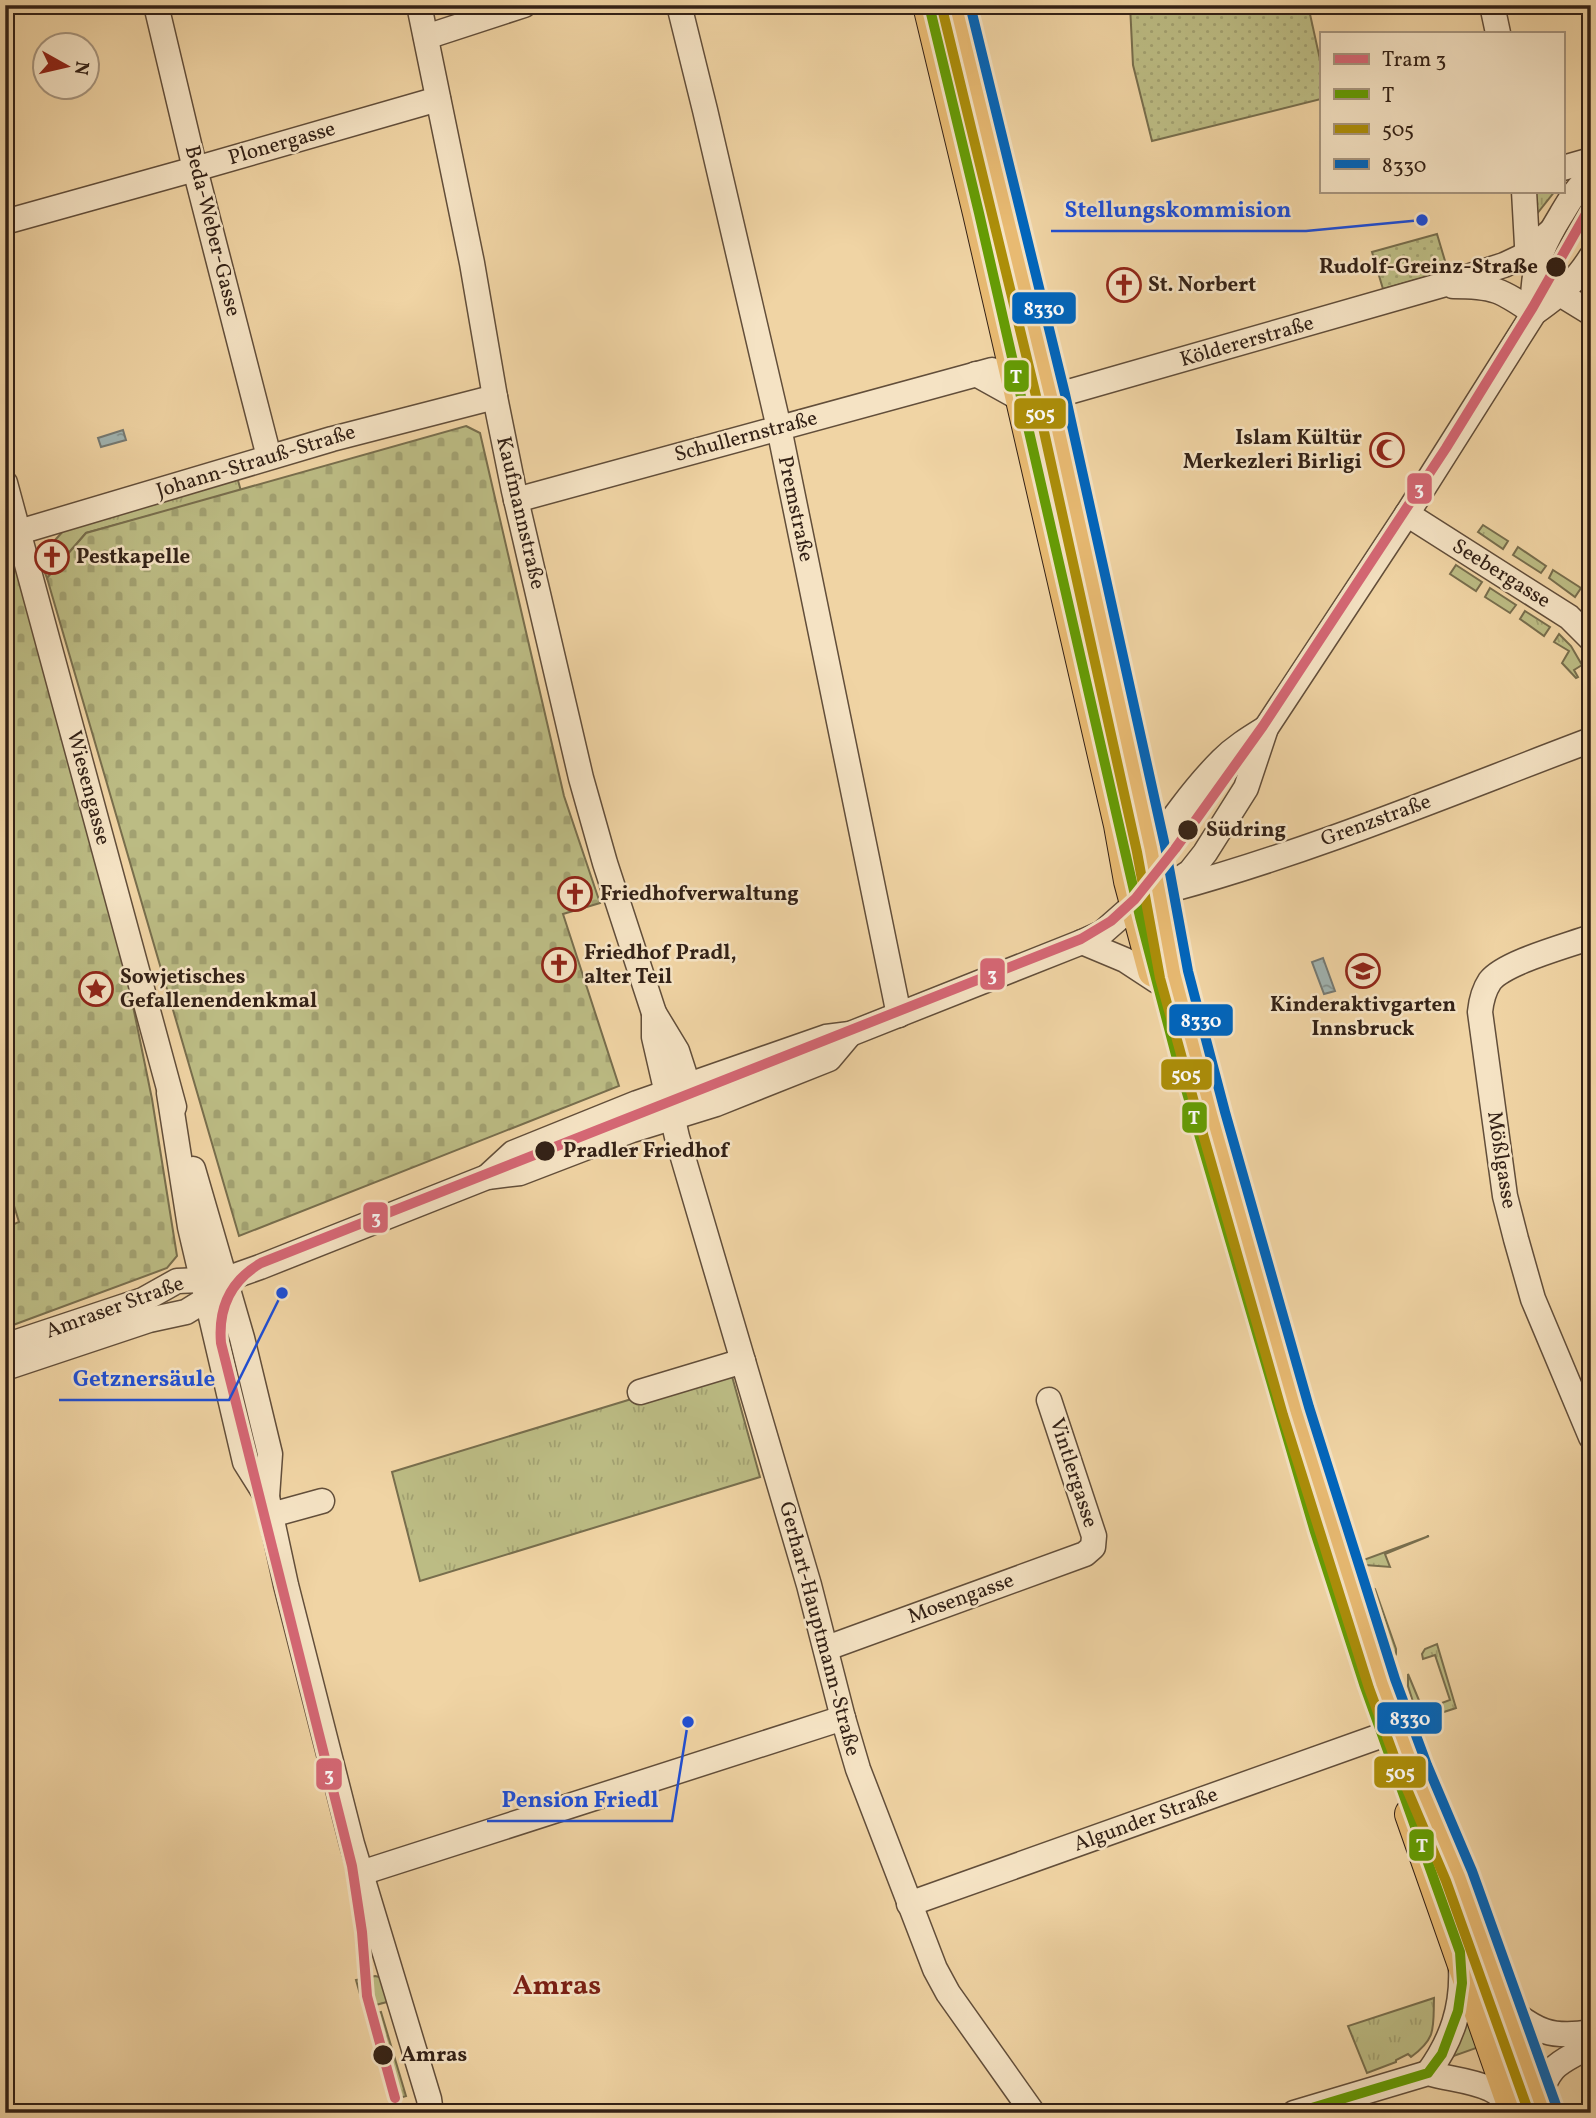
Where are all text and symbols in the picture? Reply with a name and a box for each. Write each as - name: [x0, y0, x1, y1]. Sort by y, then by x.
- north arrow: [32, 32, 102, 102]
- legend: [1320, 32, 1564, 192]
- text: Tram 3: [1382, 46, 1446, 75]
- text: N: [67, 59, 95, 77]
- text: T: [1382, 82, 1394, 111]
- street label: Plonergasse: [225, 115, 339, 173]
- text: 505: [1382, 116, 1414, 145]
- street label: Beda-Weber-Gasse: [177, 142, 247, 320]
- text: 8330: [1382, 152, 1426, 181]
- callout: Stellungskommision: [1051, 187, 1306, 231]
- text: Stellungskommision: [1065, 195, 1291, 227]
- place label: Rudolf-Greinz-Straße: [1319, 253, 1538, 282]
- marker: Rudolf-Greinz-Straße: [1544, 255, 1568, 279]
- church icon: St. Norbert: [1105, 266, 1143, 304]
- place label: St. Norbert: [1148, 271, 1256, 300]
- line badge: 8330: [1011, 291, 1077, 325]
- text: 8330: [1023, 297, 1065, 323]
- street label: Köldererstraße: [1177, 309, 1317, 375]
- line badge: T: [1003, 359, 1030, 393]
- text: T: [1010, 365, 1022, 391]
- line badge: 505: [1013, 397, 1067, 430]
- text: 505: [1025, 402, 1055, 428]
- street label: Schullernstraße: [671, 404, 821, 470]
- street label: Johann-Strauß-Straße: [153, 418, 359, 506]
- place label: Islam Kültür Merkezleri Birligi: [1183, 424, 1362, 477]
- mosque icon: Islam Kültür Merkezleri Birligi: [1368, 431, 1406, 469]
- street label: Kaufmannstraße: [488, 434, 552, 592]
- street label: Premstraße: [770, 453, 820, 565]
- line badge: 3: [1406, 472, 1433, 505]
- text: 3: [1414, 477, 1424, 503]
- street label: Seebergasse: [1446, 532, 1556, 616]
- church icon: Pestkapelle: [33, 538, 71, 576]
- place label: Pestkapelle: [76, 543, 190, 572]
- street label: Wiesengasse: [59, 728, 117, 848]
- street label: Grenzstraße: [1317, 788, 1435, 854]
- place label: Südring: [1206, 816, 1286, 845]
- marker: Südring: [1176, 818, 1200, 842]
- church icon: Friedhofverwaltung: [556, 875, 594, 913]
- place label: Friedhofverwaltung: [600, 880, 799, 909]
- place label: Friedhof Pradl, alter Teil: [584, 939, 736, 992]
- church icon: Friedhof Pradl, alter Teil: [540, 946, 578, 984]
- school or university icon: Kinderaktivgarten Innsbruck: [1344, 952, 1382, 990]
- line badge: 3: [979, 957, 1006, 991]
- place label: Sowjetisches Gefallenendenkmal: [120, 963, 317, 1016]
- text: 3: [987, 963, 997, 989]
- place icon: Sowjetisches Gefallenendenkmal: [77, 970, 115, 1008]
- place label: Kinderaktivgarten Innsbruck: [1270, 991, 1456, 1044]
- line badge: 8330: [1168, 1003, 1234, 1037]
- text: 8330: [1180, 1009, 1222, 1035]
- line badge: 505: [1160, 1058, 1213, 1091]
- text: 505: [1171, 1063, 1201, 1089]
- line badge: T: [1181, 1101, 1208, 1134]
- text: T: [1188, 1106, 1200, 1132]
- street label: Mößlgasse: [1479, 1109, 1523, 1211]
- place label: Pradler Friedhof: [563, 1137, 730, 1166]
- marker: Pradler Friedhof: [533, 1139, 557, 1163]
- line badge: 3: [362, 1201, 389, 1234]
- text: 3: [371, 1206, 381, 1232]
- street label: Amraser Straße: [42, 1270, 188, 1346]
- callout: Getznersäule: [59, 1356, 229, 1400]
- text: Getznersäule: [73, 1364, 215, 1396]
- street label: Vintlergasse: [1042, 1414, 1104, 1532]
- street label: Gerhart-Hauptmann-Straße: [771, 1499, 867, 1759]
- street label: Mosengasse: [904, 1566, 1018, 1632]
- line badge: 8330: [1376, 1701, 1443, 1735]
- text: 8330: [1389, 1707, 1431, 1733]
- line badge: 505: [1373, 1755, 1427, 1789]
- line badge: 3: [315, 1757, 343, 1791]
- text: 505: [1385, 1761, 1415, 1787]
- text: 3: [324, 1763, 334, 1789]
- callout: Pension Friedl: [487, 1777, 672, 1821]
- street label: Algunder Straße: [1070, 1780, 1222, 1860]
- text: Pension Friedl: [502, 1785, 659, 1817]
- line badge: T: [1408, 1828, 1435, 1862]
- text: T: [1416, 1834, 1428, 1860]
- district label: Amras: [513, 1967, 601, 2006]
- place label: Amras: [401, 2041, 467, 2070]
- marker: Amras: [371, 2043, 395, 2067]

